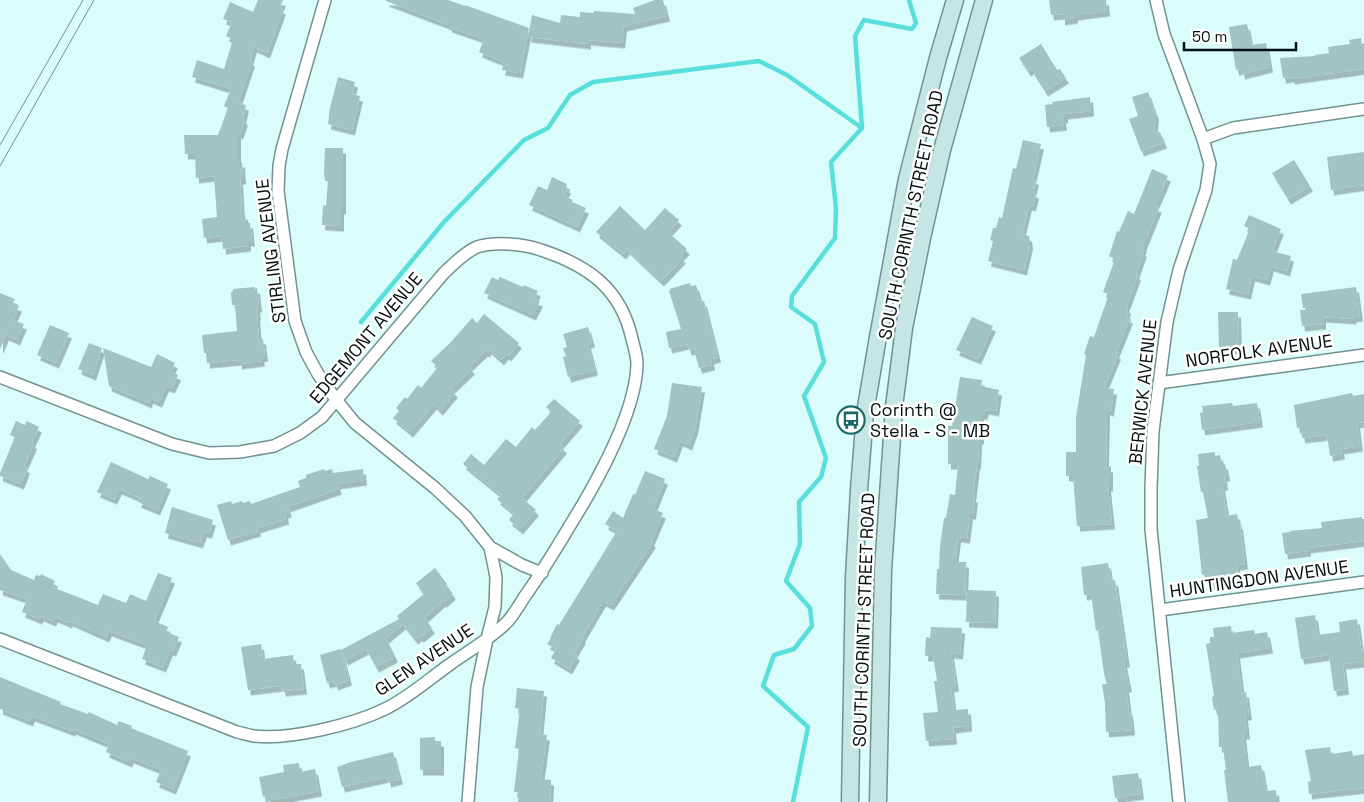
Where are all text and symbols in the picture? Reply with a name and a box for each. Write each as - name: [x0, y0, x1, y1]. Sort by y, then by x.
- scale bar: [1184, 20, 1296, 52]
- text: 50 m: [1192, 27, 1227, 46]
- street label: SOUTH CORINTH STREET ROAD: [873, 88, 948, 342]
- street label: STIRLING AVENUE: [250, 178, 291, 324]
- street label: EDGEMONT AVENUE: [304, 268, 427, 408]
- street label: BERWICK AVENUE: [1123, 318, 1162, 466]
- street label: NORFOLK AVENUE: [1184, 329, 1334, 372]
- place label: Corinth @ Stella - S - MB: [870, 398, 990, 442]
- bus stop icon: Corinth @ Stella - S - MB: [836, 405, 866, 435]
- street label: SOUTH CORINTH STREET ROAD: [848, 492, 879, 747]
- street label: HUNTINGDON AVENUE: [1168, 555, 1350, 602]
- street label: GLEN AVENUE: [370, 618, 477, 701]

